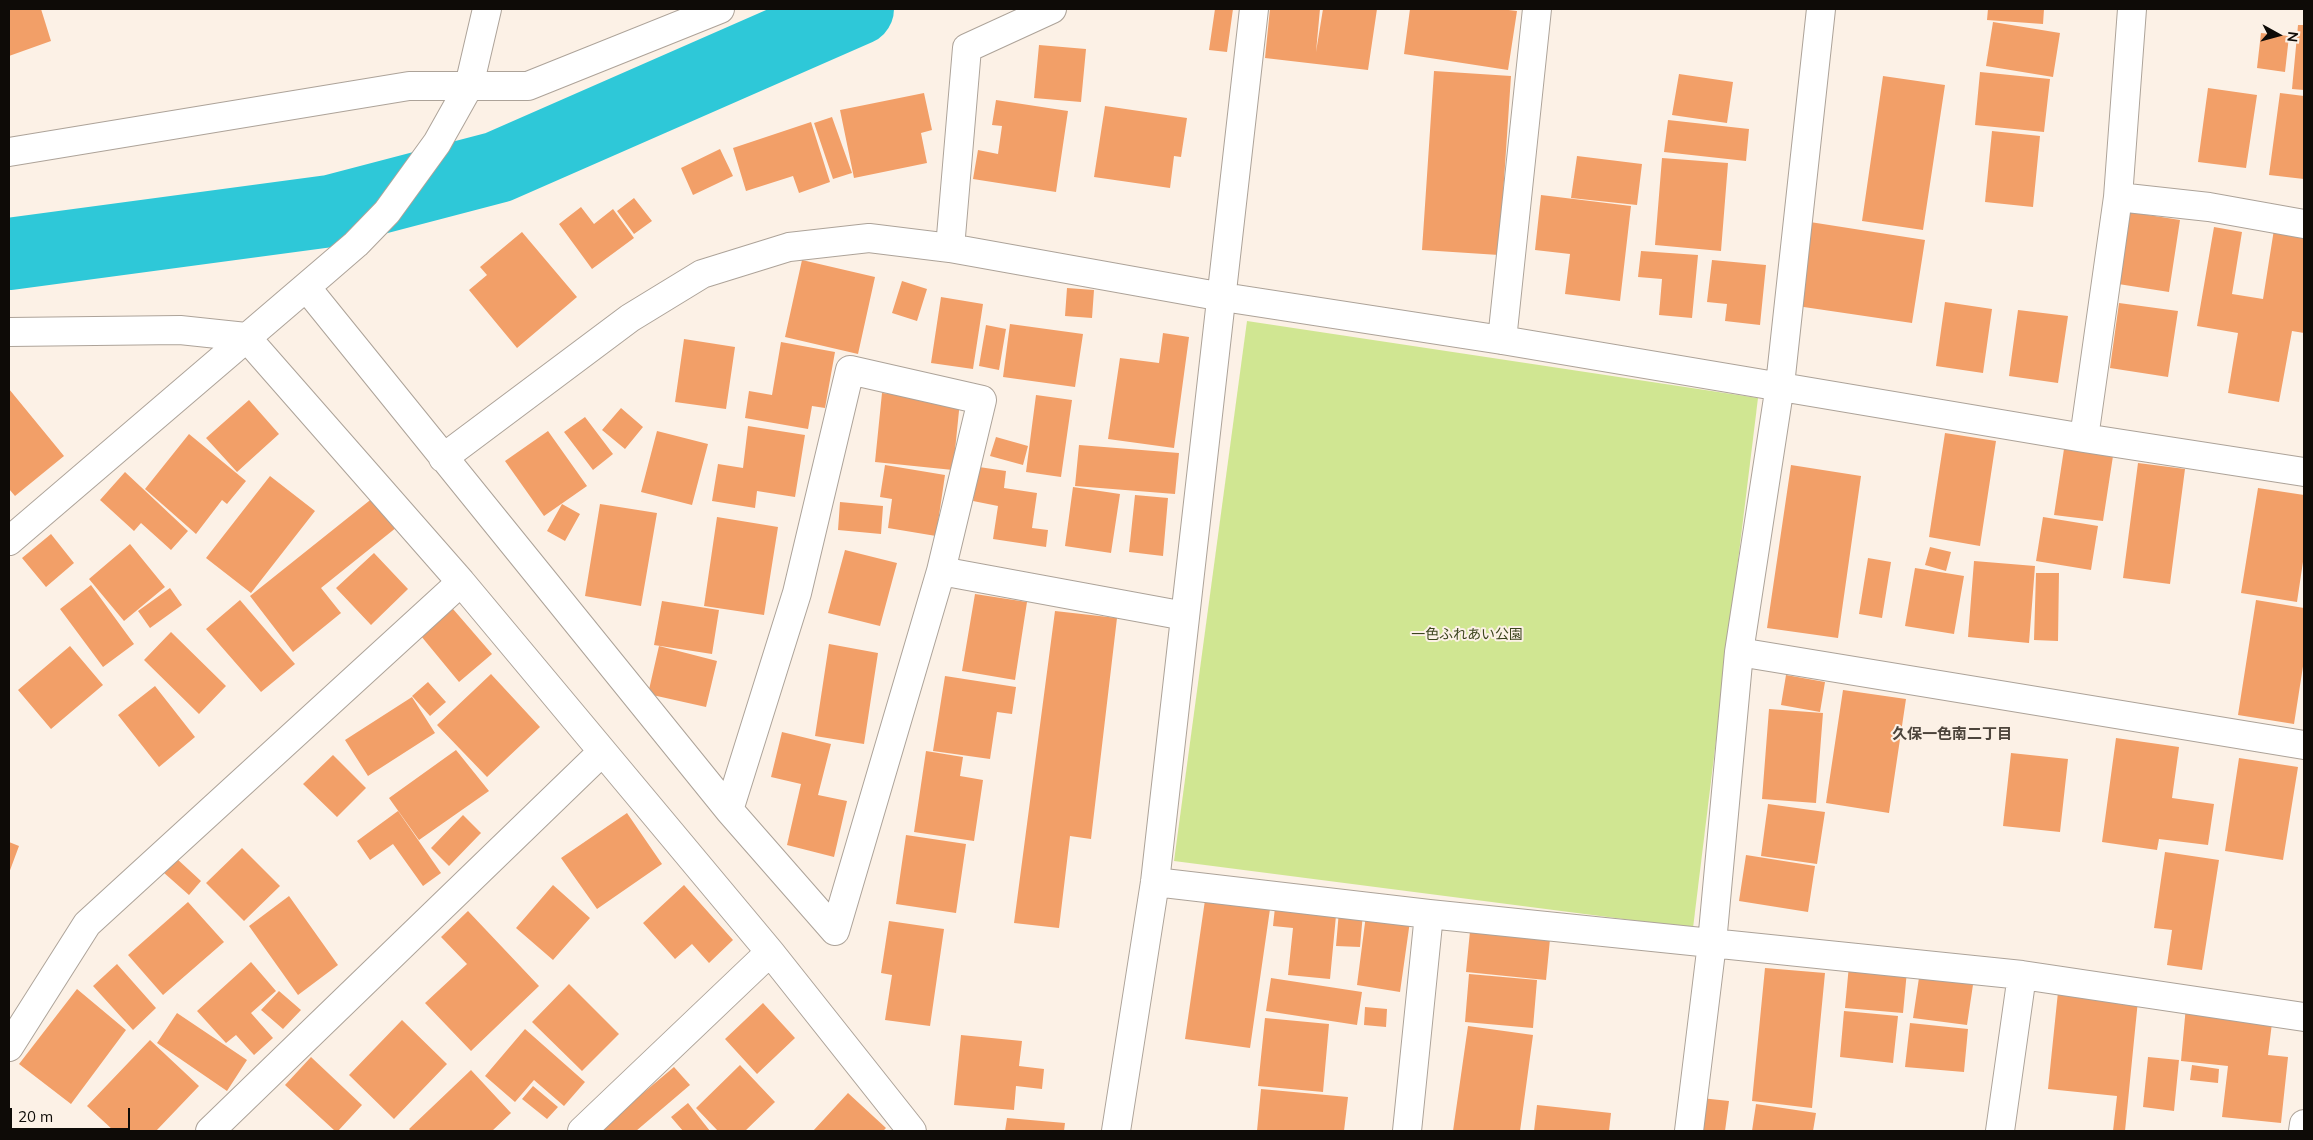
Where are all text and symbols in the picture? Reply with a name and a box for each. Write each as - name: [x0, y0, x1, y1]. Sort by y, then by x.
- north arrow: [2253, 10, 2303, 60]
- text: N: [2283, 30, 2302, 43]
- park label: 一色ふれあい公園: [1411, 627, 1523, 643]
- district label: 久保一色南二丁目: [1892, 725, 2012, 743]
- scale bar: [12, 1098, 132, 1130]
- text: 20 m: [18, 1107, 53, 1126]

